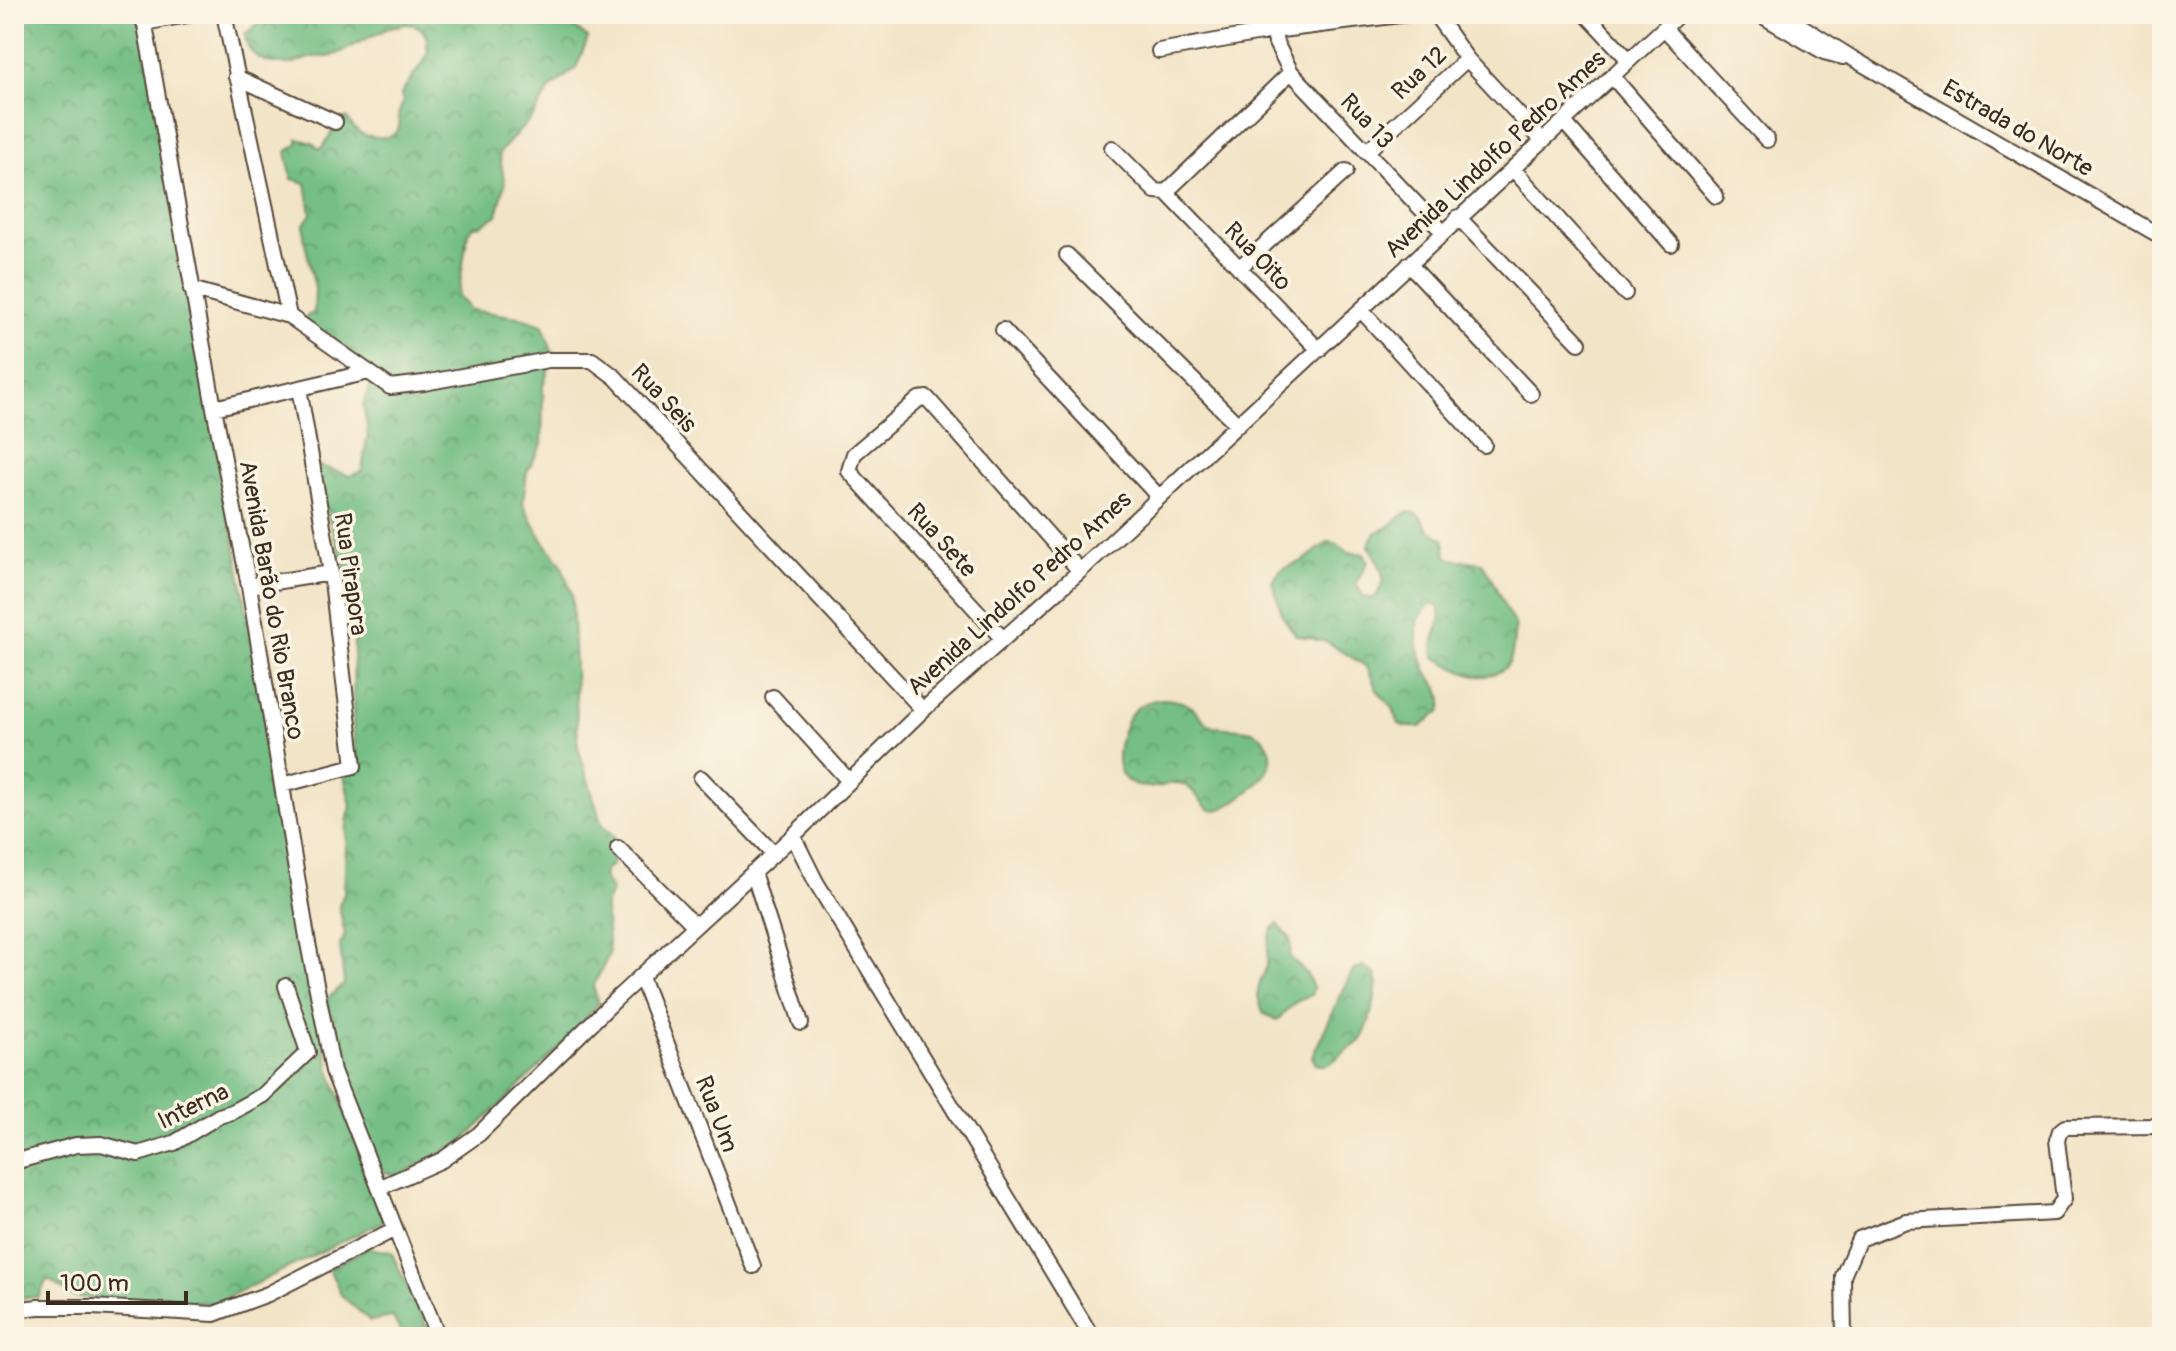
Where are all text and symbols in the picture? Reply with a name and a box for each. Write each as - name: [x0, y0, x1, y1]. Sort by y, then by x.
- street label: Rua 12: [1386, 41, 1453, 106]
- street label: Avenida Lindolfo Pedro Ames: [1379, 44, 1612, 264]
- street label: Estrada do Norte: [1937, 74, 2098, 183]
- street label: Rua 13: [1334, 88, 1399, 155]
- street label: Rua Oito: [1218, 216, 1297, 297]
- street label: Rua Seis: [625, 358, 703, 439]
- street label: Avenida Barão do Rio Branco: [233, 458, 310, 742]
- street label: Avenida Lindolfo Pedro Ames: [901, 485, 1138, 702]
- street label: Rua Sete: [901, 497, 983, 583]
- street label: Rua Pirapora: [328, 511, 373, 637]
- street label: Rua Um: [689, 1072, 744, 1157]
- street label: Interna: [153, 1077, 233, 1136]
- scale bar: [48, 1255, 186, 1305]
- text: 100 m: [60, 1269, 129, 1298]

